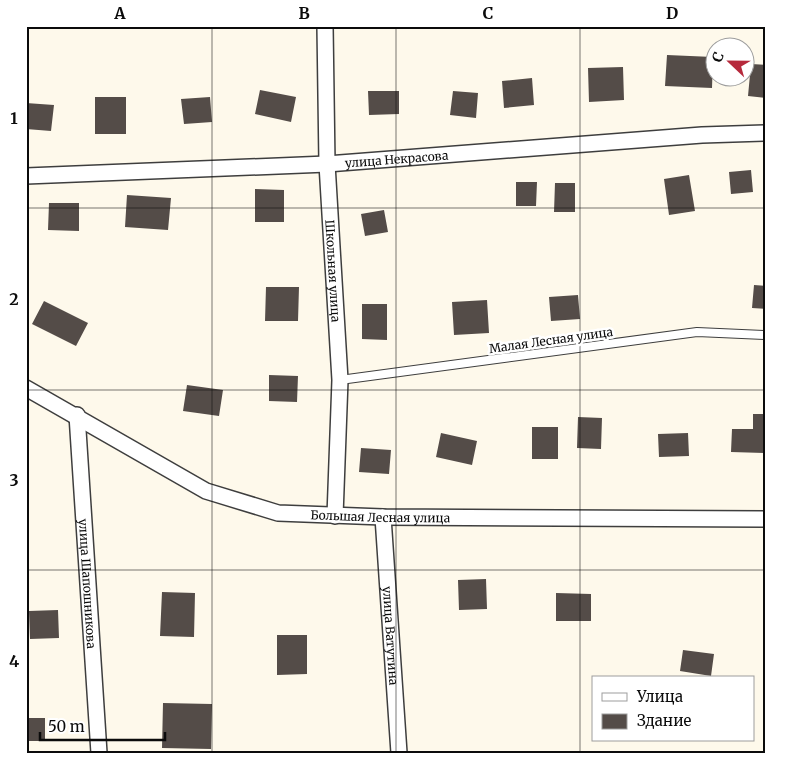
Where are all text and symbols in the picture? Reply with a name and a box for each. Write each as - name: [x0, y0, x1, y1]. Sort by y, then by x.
- text: A: [113, 3, 126, 23]
- text: B: [298, 3, 310, 23]
- text: C: [483, 3, 493, 23]
- text: D: [666, 3, 678, 23]
- north arrow: [704, 38, 754, 88]
- text: С: [708, 49, 728, 65]
- text: 1: [10, 108, 18, 128]
- street label: улица Некрасова: [344, 147, 449, 170]
- street label: Школьная улица: [323, 219, 344, 323]
- text: 2: [9, 289, 19, 309]
- street label: Малая Лесная улица: [488, 324, 614, 356]
- text: 3: [9, 470, 19, 490]
- street label: Большая Лесная улица: [310, 507, 451, 525]
- street label: улица Шапошникова: [76, 518, 100, 650]
- street label: улица Ватутина: [380, 586, 402, 686]
- text: 4: [9, 651, 19, 671]
- legend: [592, 676, 754, 742]
- text: Улица: [636, 687, 683, 706]
- scale bar: [40, 709, 165, 741]
- text: Здание: [637, 711, 691, 730]
- text: 50 m: [48, 717, 85, 736]

